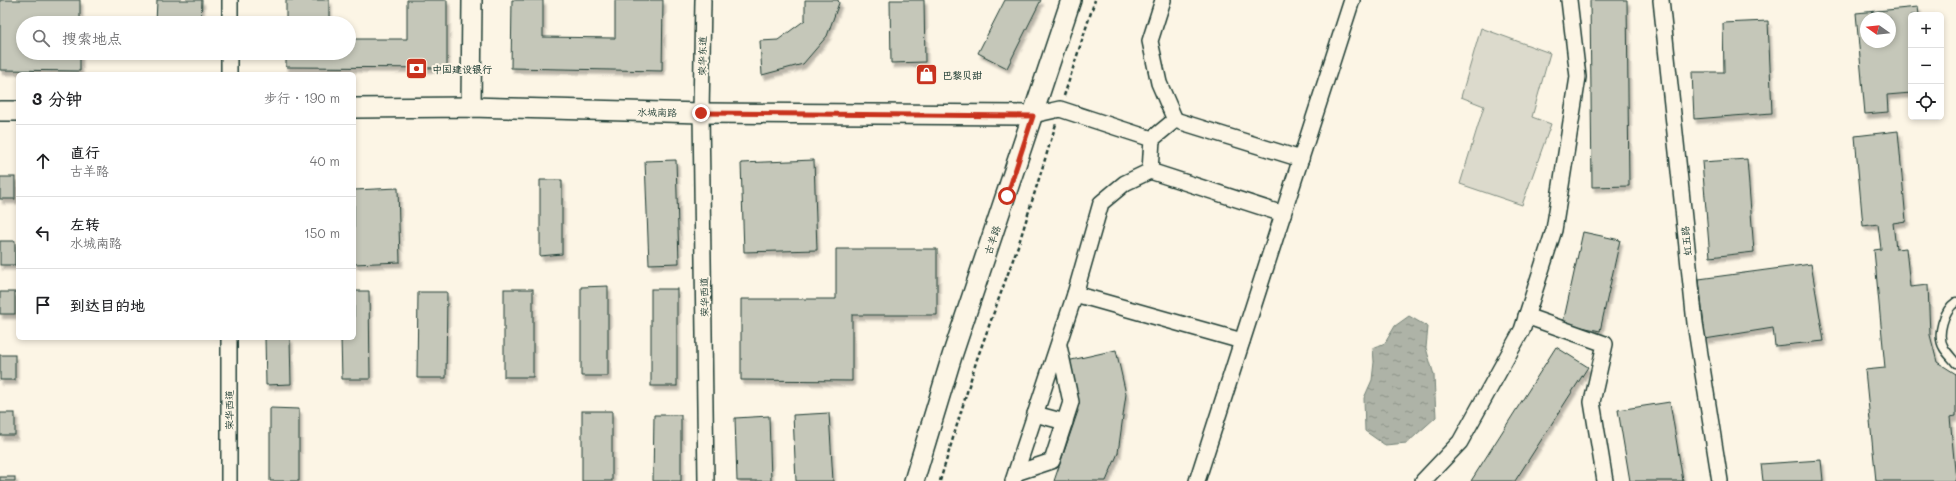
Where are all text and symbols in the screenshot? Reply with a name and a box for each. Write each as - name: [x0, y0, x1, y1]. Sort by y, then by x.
- north arrow: [1860, 12, 1896, 48]
- map controls: [1908, 12, 1944, 120]
- button: +: [1908, 12, 1944, 48]
- search box: [16, 16, 356, 60]
- icon: search: [30, 27, 52, 49]
- text: 搜索地点: [62, 28, 122, 48]
- street label: 荣华东道: [695, 36, 709, 76]
- button: −: [1908, 48, 1944, 84]
- bank icon: 中国建设银行: [404, 56, 430, 82]
- place label: 中国建设银行: [432, 62, 492, 76]
- shop icon: 巴黎贝甜: [914, 62, 940, 88]
- place label: 巴黎贝甜: [942, 68, 982, 82]
- button: locate: [1908, 84, 1944, 120]
- text: 3 分钟: [32, 87, 82, 109]
- text: 步行 · 190 m: [264, 89, 340, 106]
- route end: [692, 104, 710, 122]
- street label: 水城南路: [637, 105, 677, 119]
- text: 直行: [70, 142, 100, 162]
- icon: ahead: [32, 150, 54, 172]
- text: 40 m: [310, 152, 340, 169]
- text: 古羊路: [70, 162, 109, 179]
- route start: [998, 187, 1016, 205]
- text: 左转: [70, 214, 100, 234]
- icon: left: [32, 222, 54, 244]
- text: 150 m: [304, 224, 340, 241]
- street label: 古羊路: [980, 224, 1004, 256]
- street label: 虹五路: [1677, 225, 1695, 257]
- text: 水城南路: [70, 234, 122, 251]
- street label: 荣华西道: [697, 277, 711, 317]
- icon: arrive: [32, 294, 54, 316]
- text: 到达目的地: [70, 295, 145, 315]
- street label: 荣华西道: [222, 390, 236, 430]

